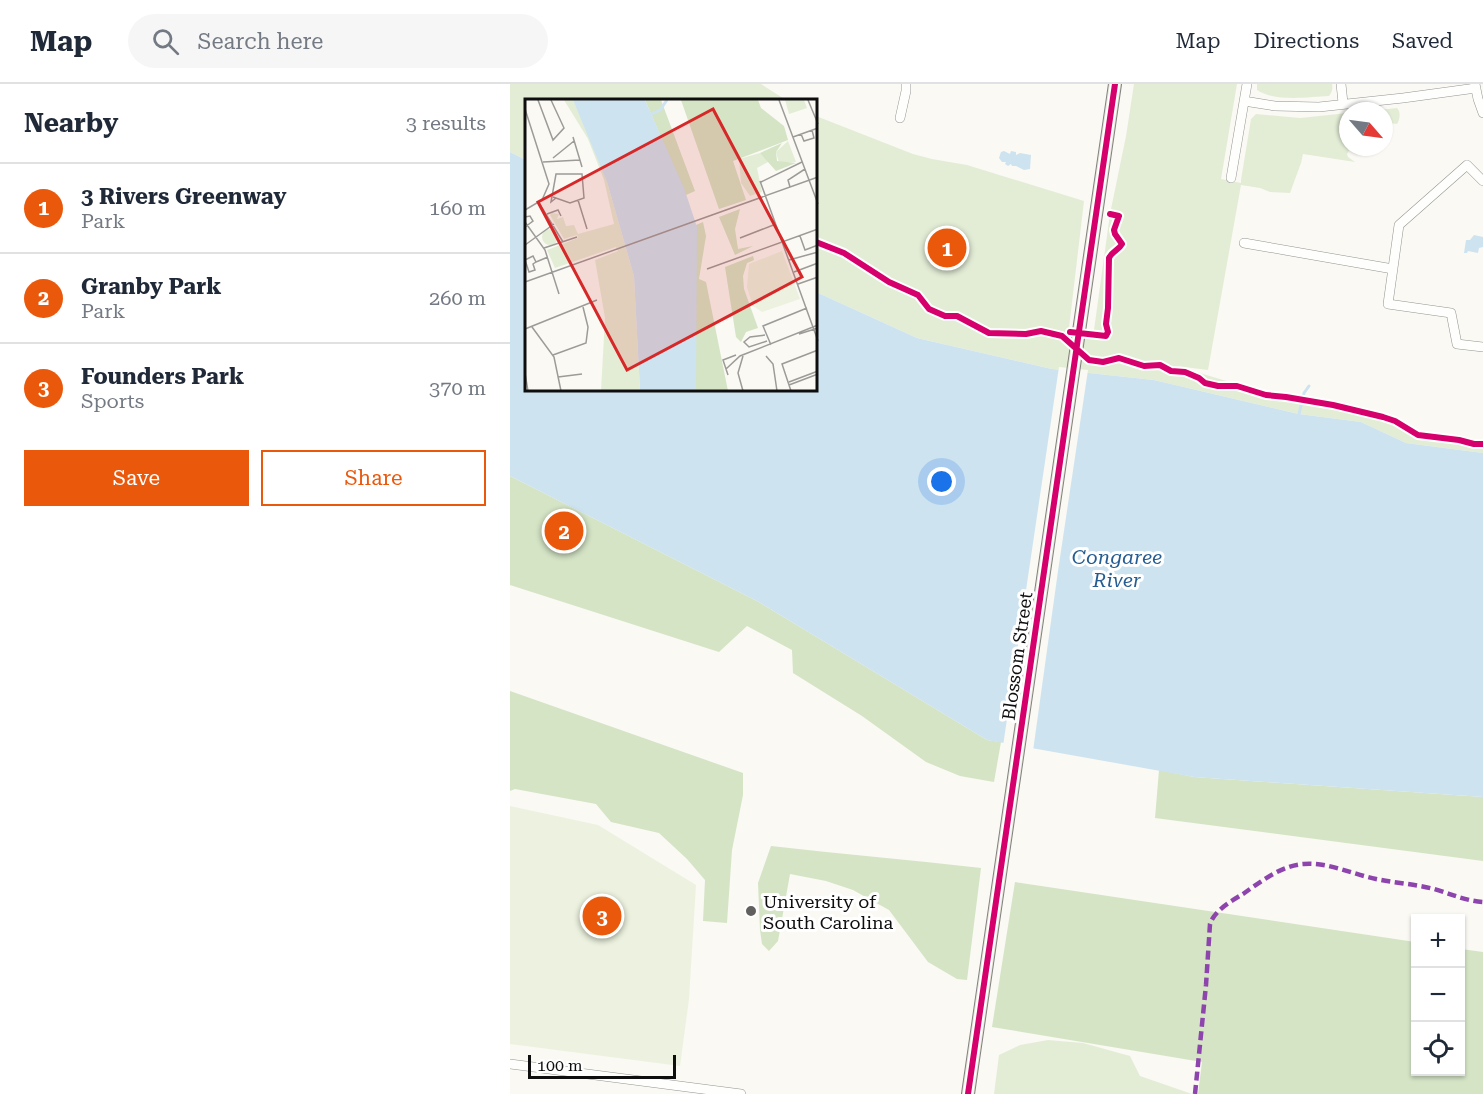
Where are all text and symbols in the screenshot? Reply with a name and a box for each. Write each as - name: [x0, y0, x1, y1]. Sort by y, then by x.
- search box: [128, 14, 548, 68]
- text: Map: [30, 25, 92, 58]
- icon: search: [149, 25, 182, 58]
- text: Search here: [197, 29, 323, 54]
- text: Map: [1176, 29, 1220, 53]
- text: Directions: [1253, 29, 1359, 53]
- text: Saved: [1392, 29, 1453, 53]
- inset map: [525, 99, 818, 392]
- north arrow: [1339, 102, 1393, 156]
- text: Nearby: [24, 108, 118, 138]
- text: 3 results: [406, 111, 486, 135]
- text: 3 Rivers Greenway: [81, 184, 287, 209]
- text: 1: [38, 196, 49, 220]
- text: 160 m: [429, 196, 486, 220]
- text: Park: [81, 209, 125, 233]
- pin: 1: [928, 226, 966, 270]
- text: Granby Park: [81, 274, 221, 299]
- text: 2: [38, 286, 49, 310]
- text: 260 m: [429, 286, 486, 310]
- text: Park: [81, 299, 125, 323]
- text: Founders Park: [81, 364, 244, 389]
- text: 3: [38, 376, 49, 400]
- text: 370 m: [429, 376, 486, 400]
- text: Sports: [81, 389, 144, 413]
- button: Save: [24, 450, 249, 506]
- button: Share: [261, 450, 486, 506]
- your location: [927, 467, 956, 496]
- pin: 2: [544, 508, 584, 554]
- water label: Congaree River: [1072, 545, 1162, 592]
- street label: Blossom Street: [998, 590, 1036, 721]
- place label: University of South Carolina: [763, 891, 894, 933]
- pin: 3: [582, 894, 622, 938]
- marker: University of South Carolina: [744, 904, 758, 918]
- map controls: [1411, 914, 1465, 1076]
- button: +: [1411, 914, 1465, 968]
- button: −: [1411, 968, 1465, 1022]
- button: locate: [1411, 1022, 1465, 1076]
- scale bar: [528, 1052, 676, 1080]
- text: 100 m: [537, 1056, 583, 1075]

